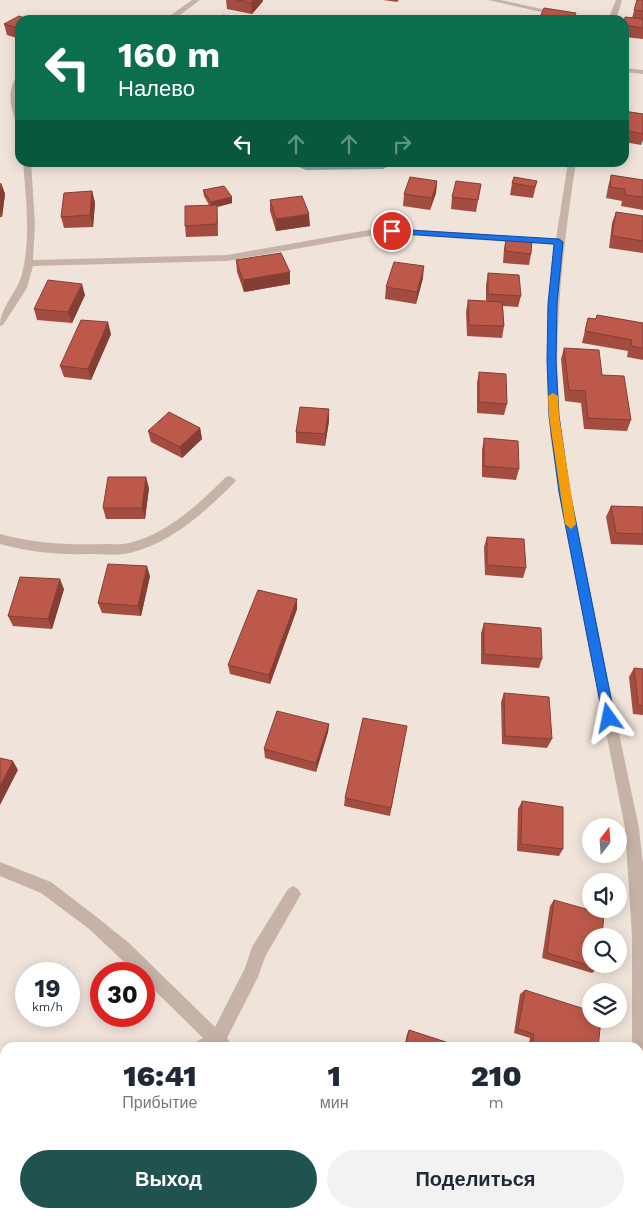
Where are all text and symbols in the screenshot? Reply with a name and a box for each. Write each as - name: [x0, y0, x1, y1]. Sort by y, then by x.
- text: 160 m: [118, 34, 220, 76]
- icon: left: [35, 35, 100, 100]
- text: Налево: [118, 76, 195, 101]
- icon: left: [229, 130, 257, 158]
- icon: ahead: [282, 130, 310, 158]
- icon: ahead: [335, 130, 363, 158]
- icon: right: [388, 130, 416, 158]
- pin: [371, 210, 413, 252]
- icon: arrive: [378, 217, 406, 245]
- position arrow: [582, 691, 634, 743]
- north arrow: [582, 818, 628, 862]
- map controls: [582, 818, 627, 1028]
- button: sound: [582, 873, 627, 918]
- button: search: [582, 928, 627, 973]
- speed limit sign: 30: [90, 962, 155, 1027]
- text: 19: [34, 974, 61, 1003]
- button: layers: [582, 983, 627, 1028]
- text: km/h: [32, 1000, 63, 1014]
- text: 16:41: [123, 1058, 197, 1093]
- text: 1: [327, 1058, 341, 1093]
- text: 210: [471, 1058, 522, 1093]
- text: Прибытие: [122, 1093, 197, 1112]
- text: мин: [320, 1093, 348, 1112]
- text: m: [489, 1093, 504, 1112]
- button: Выход: [20, 1150, 317, 1208]
- button: Поделиться: [327, 1150, 624, 1208]

